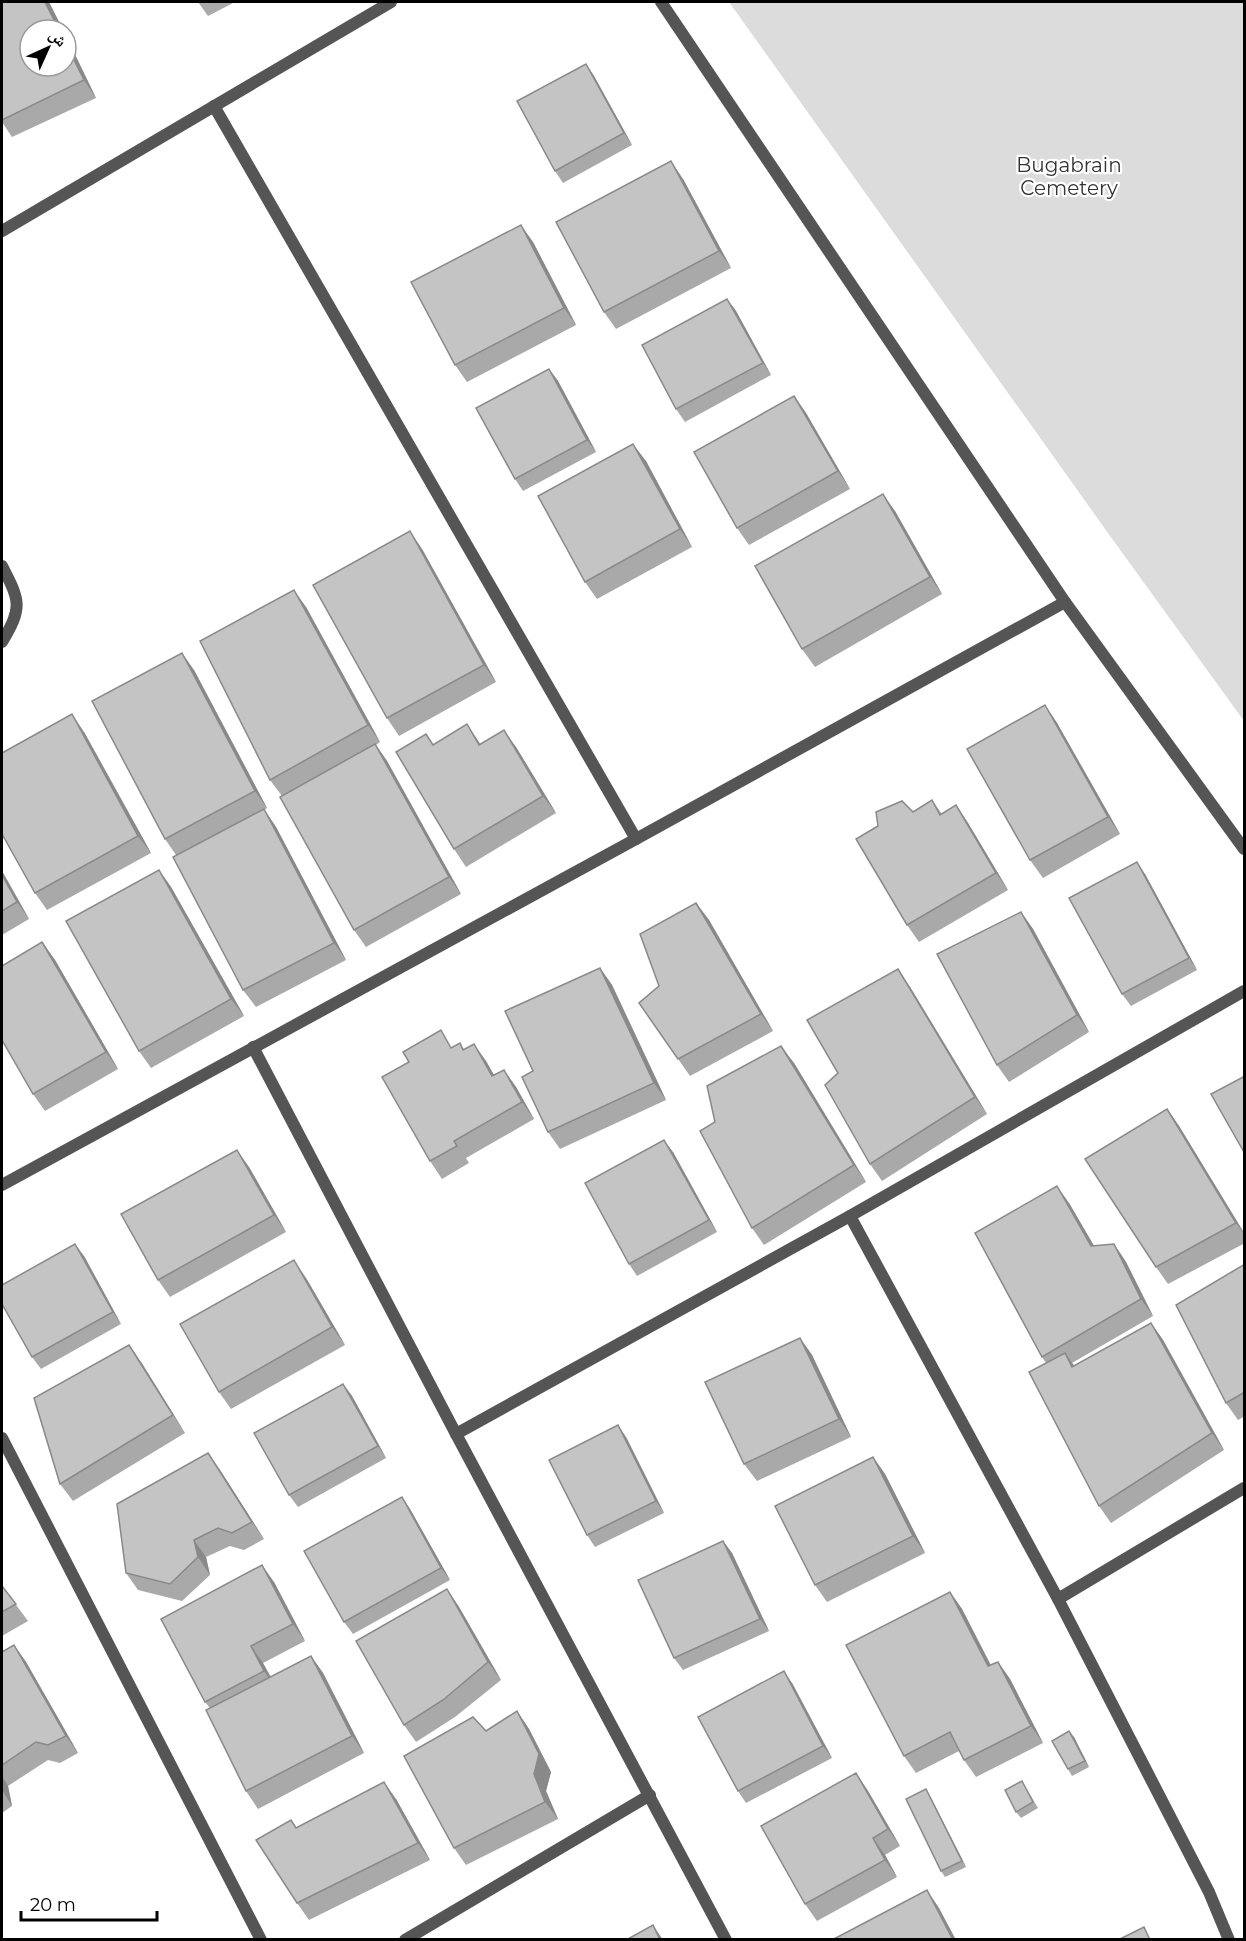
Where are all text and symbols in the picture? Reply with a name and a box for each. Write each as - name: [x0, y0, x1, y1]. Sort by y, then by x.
- north arrow: [18, 18, 78, 78]
- text: ش: [46, 25, 71, 50]
- park label: Bugabrain Cemetery: [1016, 153, 1122, 200]
- scale bar: [21, 1884, 158, 1922]
- text: 20 m: [30, 1894, 76, 1916]

